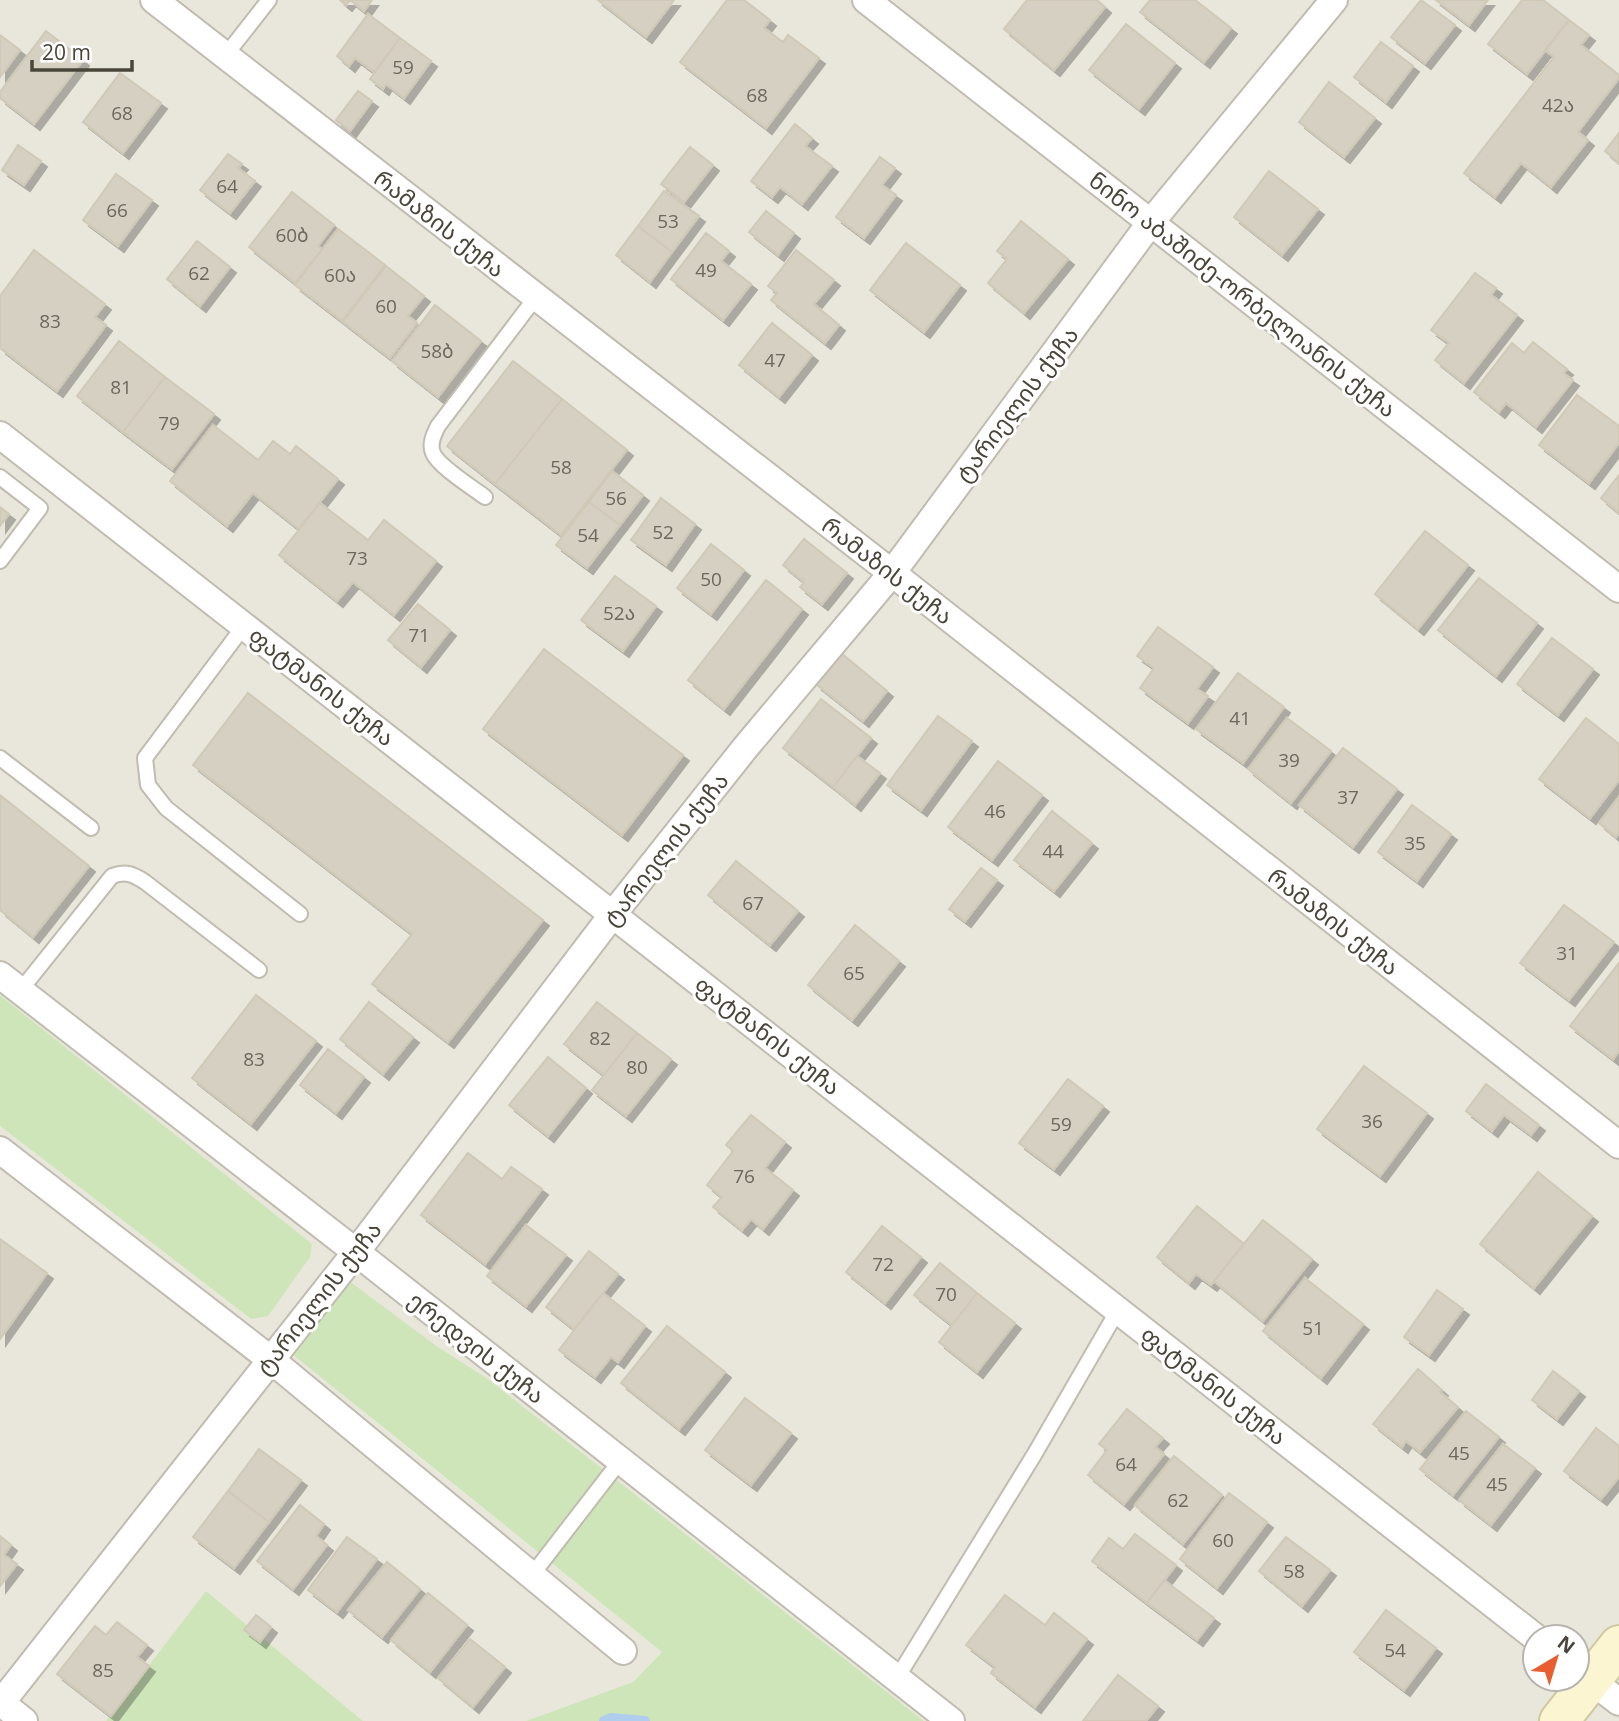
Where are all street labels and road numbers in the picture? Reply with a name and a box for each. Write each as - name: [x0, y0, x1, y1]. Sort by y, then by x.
- street label: რამაზის ქუჩა: [368, 162, 512, 284]
- street label: ნინო აბაშიძე-ორბელიანის ქუჩა: [1083, 164, 1403, 424]
- street label: ტარიელის ქუჩა: [947, 320, 1085, 488]
- street label: რამაზის ქუჩა: [816, 509, 960, 631]
- street label: ფატმანის ქუჩა: [242, 619, 402, 753]
- street label: ტარიელის ქუჩა: [595, 765, 735, 933]
- street label: რამაზის ქუჩა: [1262, 860, 1406, 982]
- street label: ფატმანის ქუჩა: [688, 968, 848, 1102]
- street label: ტარიელის ქუჩა: [248, 1214, 388, 1382]
- street label: ერედვის ქუჩა: [402, 1284, 552, 1410]
- street label: ფატმანის ქუჩა: [1134, 1318, 1294, 1452]

